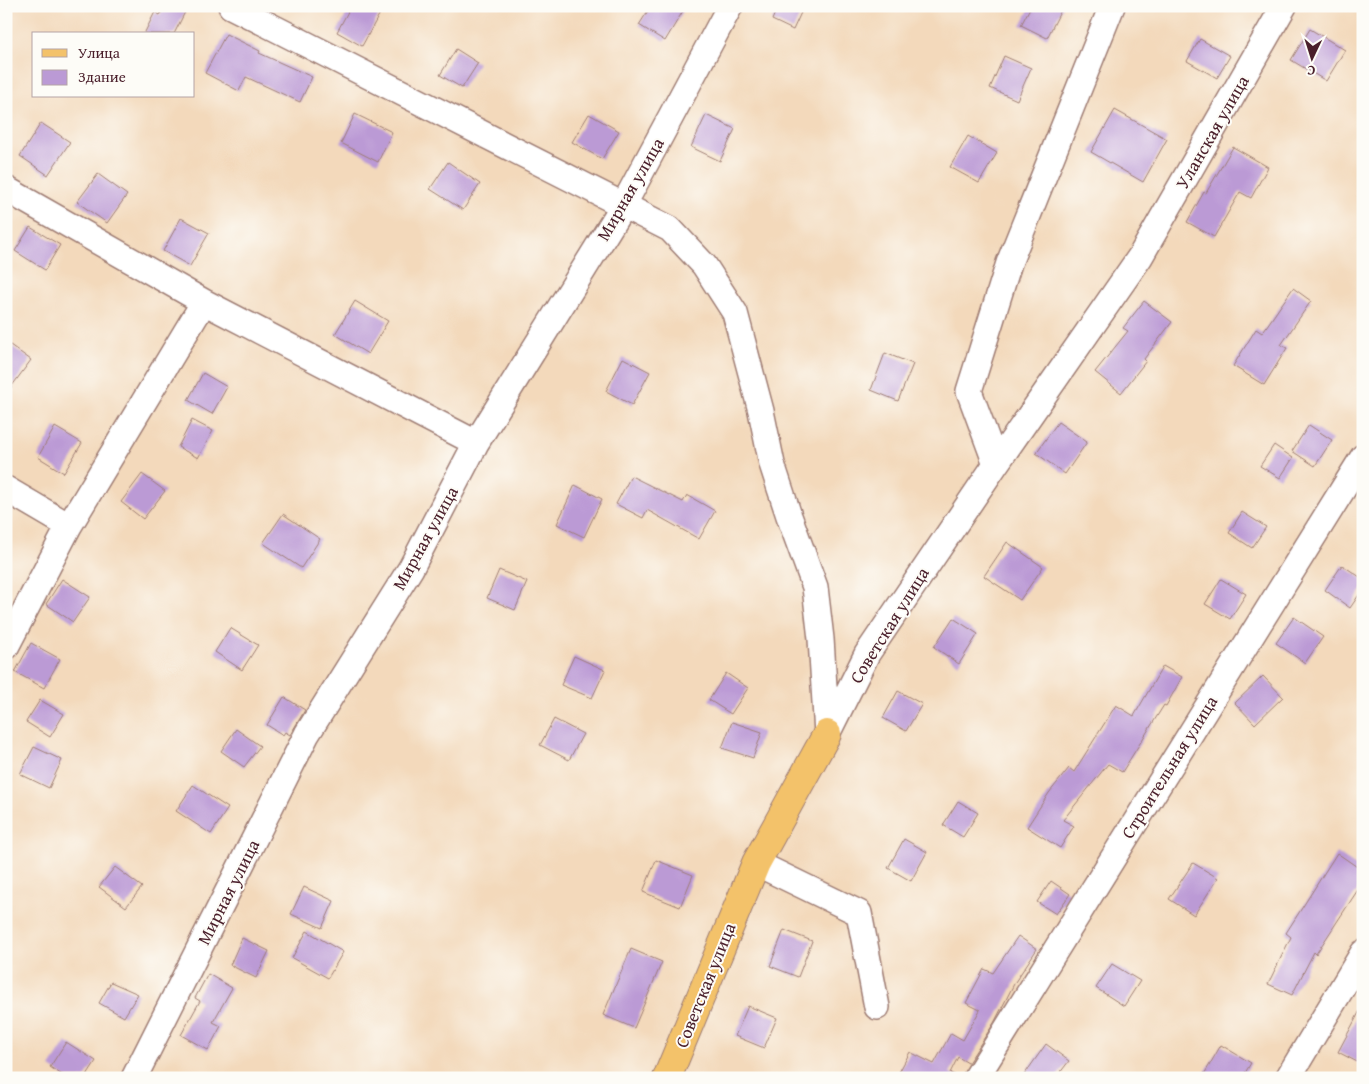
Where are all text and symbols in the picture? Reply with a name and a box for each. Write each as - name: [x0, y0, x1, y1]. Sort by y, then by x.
- legend: [32, 32, 195, 98]
- north arrow: [1286, 32, 1336, 82]
- text: Улица: [78, 42, 121, 63]
- text: С: [1306, 61, 1316, 81]
- text: Здание: [78, 66, 126, 87]
- street label: Уланская улица: [1168, 70, 1256, 194]
- street label: Мирная улица: [590, 132, 671, 246]
- street label: Мирная улица: [385, 481, 465, 595]
- street label: Советская улица: [842, 561, 936, 688]
- street label: Строительная улица: [1114, 690, 1224, 844]
- street label: Мирная улица: [190, 834, 266, 949]
- street label: Советская улица: [668, 918, 742, 1051]

